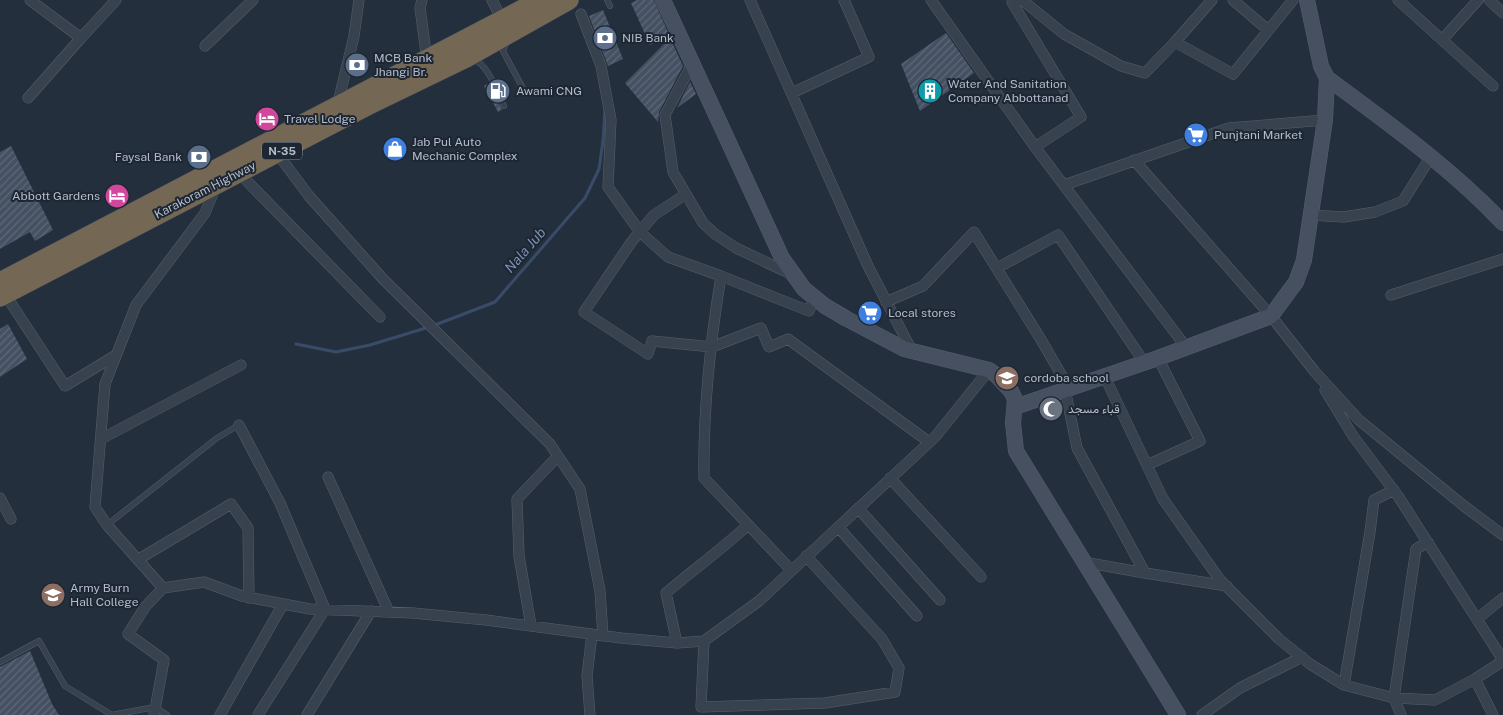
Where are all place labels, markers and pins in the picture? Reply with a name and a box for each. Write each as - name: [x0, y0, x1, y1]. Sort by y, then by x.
- bank icon: NIB Bank: [592, 25, 618, 51]
- place label: NIB Bank: [622, 31, 674, 45]
- place label: MCB Bank Jhangi Br.: [374, 51, 432, 79]
- bank icon: MCB Bank Jhangi Br.: [344, 52, 370, 78]
- place label: Water And Sanitation Company Abbottanad: [948, 77, 1069, 105]
- fuel station icon: Awami CNG: [485, 78, 511, 104]
- building icon: Water And Sanitation Company Abbottanad: [917, 78, 943, 104]
- place label: Awami CNG: [516, 84, 582, 98]
- hotel icon: Travel Lodge: [254, 106, 280, 132]
- place label: Travel Lodge: [284, 112, 356, 126]
- supermarket icon: Punjtani Market: [1183, 122, 1209, 148]
- place label: Punjtani Market: [1214, 128, 1303, 142]
- place label: Jab Pul Auto Mechanic Complex: [412, 135, 518, 163]
- shop icon: Jab Pul Auto Mechanic Complex: [382, 136, 408, 162]
- bank icon: Faysal Bank: [186, 144, 212, 170]
- place label: Faysal Bank: [115, 150, 182, 164]
- hotel icon: Abbott Gardens: [104, 183, 130, 209]
- place label: Abbott Gardens: [12, 189, 100, 203]
- supermarket icon: Local stores: [857, 300, 883, 326]
- place label: Local stores: [888, 306, 956, 320]
- school or university icon: cordoba school: [994, 365, 1020, 391]
- place label: cordoba school: [1024, 371, 1109, 385]
- mosque icon: قباء مسجد: [1038, 396, 1064, 422]
- place label: قباء مسجد: [1068, 402, 1120, 416]
- place label: Army Burn Hall College: [70, 581, 139, 609]
- school or university icon: Army Burn Hall College: [40, 582, 66, 608]

